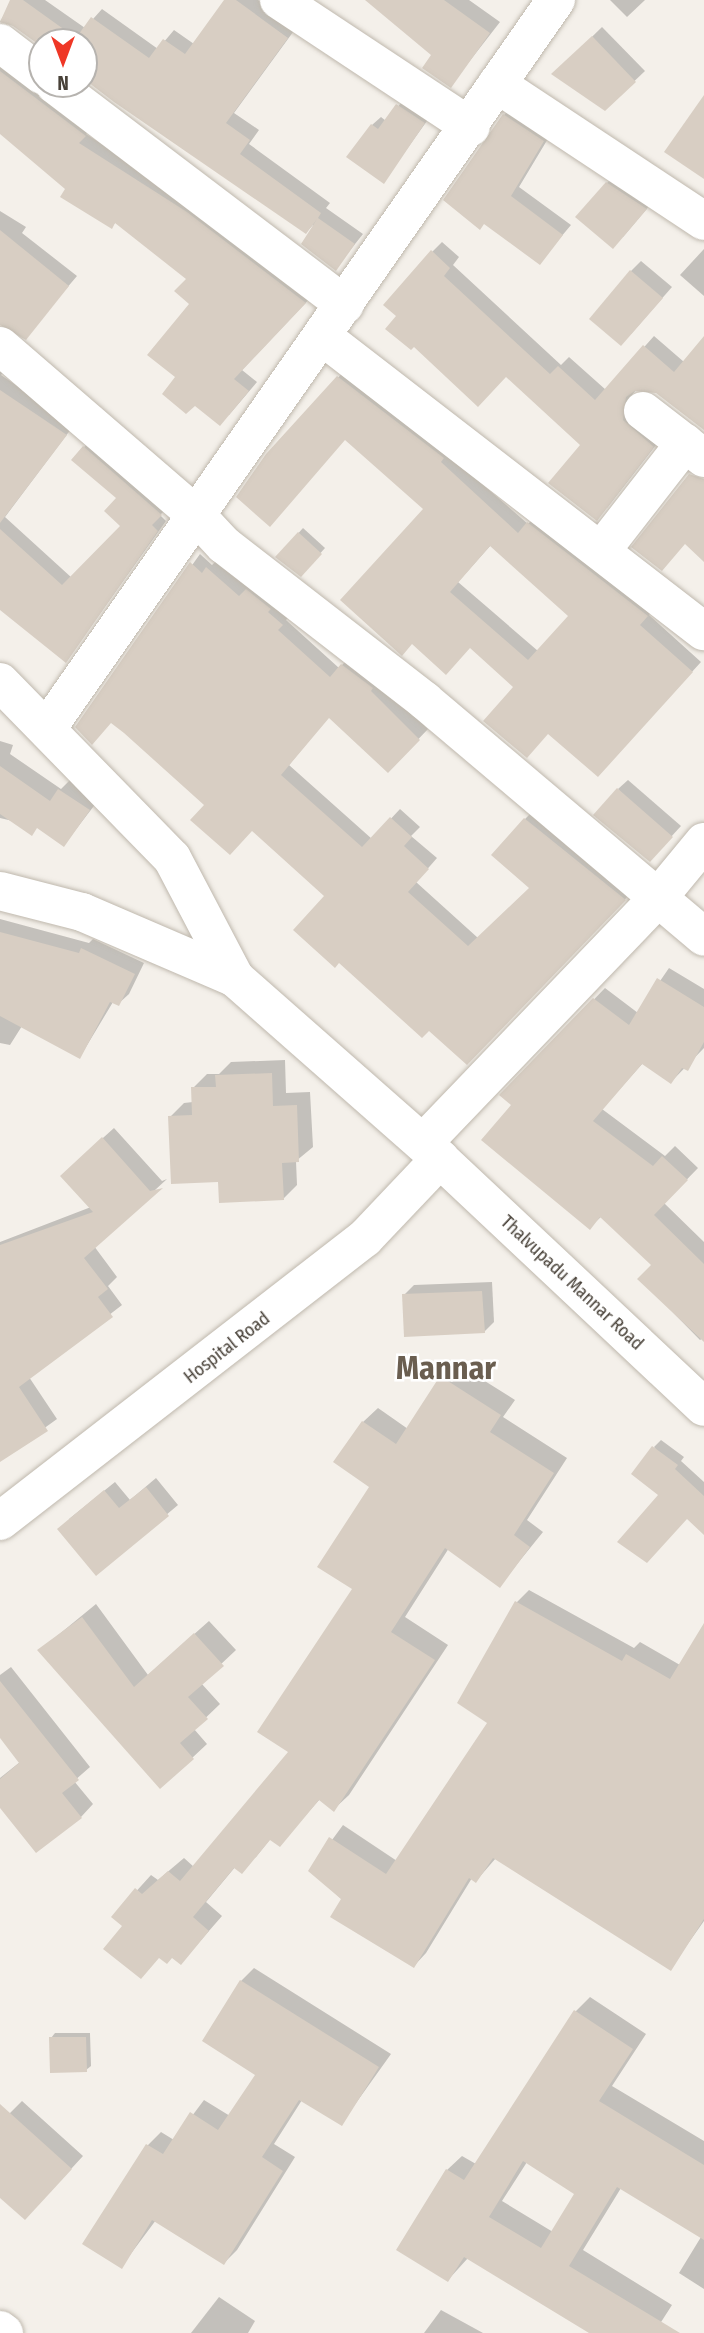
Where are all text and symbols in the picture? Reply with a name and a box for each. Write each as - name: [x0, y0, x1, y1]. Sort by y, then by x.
- north arrow: [28, 28, 98, 98]
- text: N: [57, 71, 69, 94]
- street label: Thalvupadu Mannar Road: [496, 1211, 648, 1355]
- street label: Hospital Road: [180, 1308, 274, 1388]
- district label: Mannar: [396, 1349, 496, 1387]

